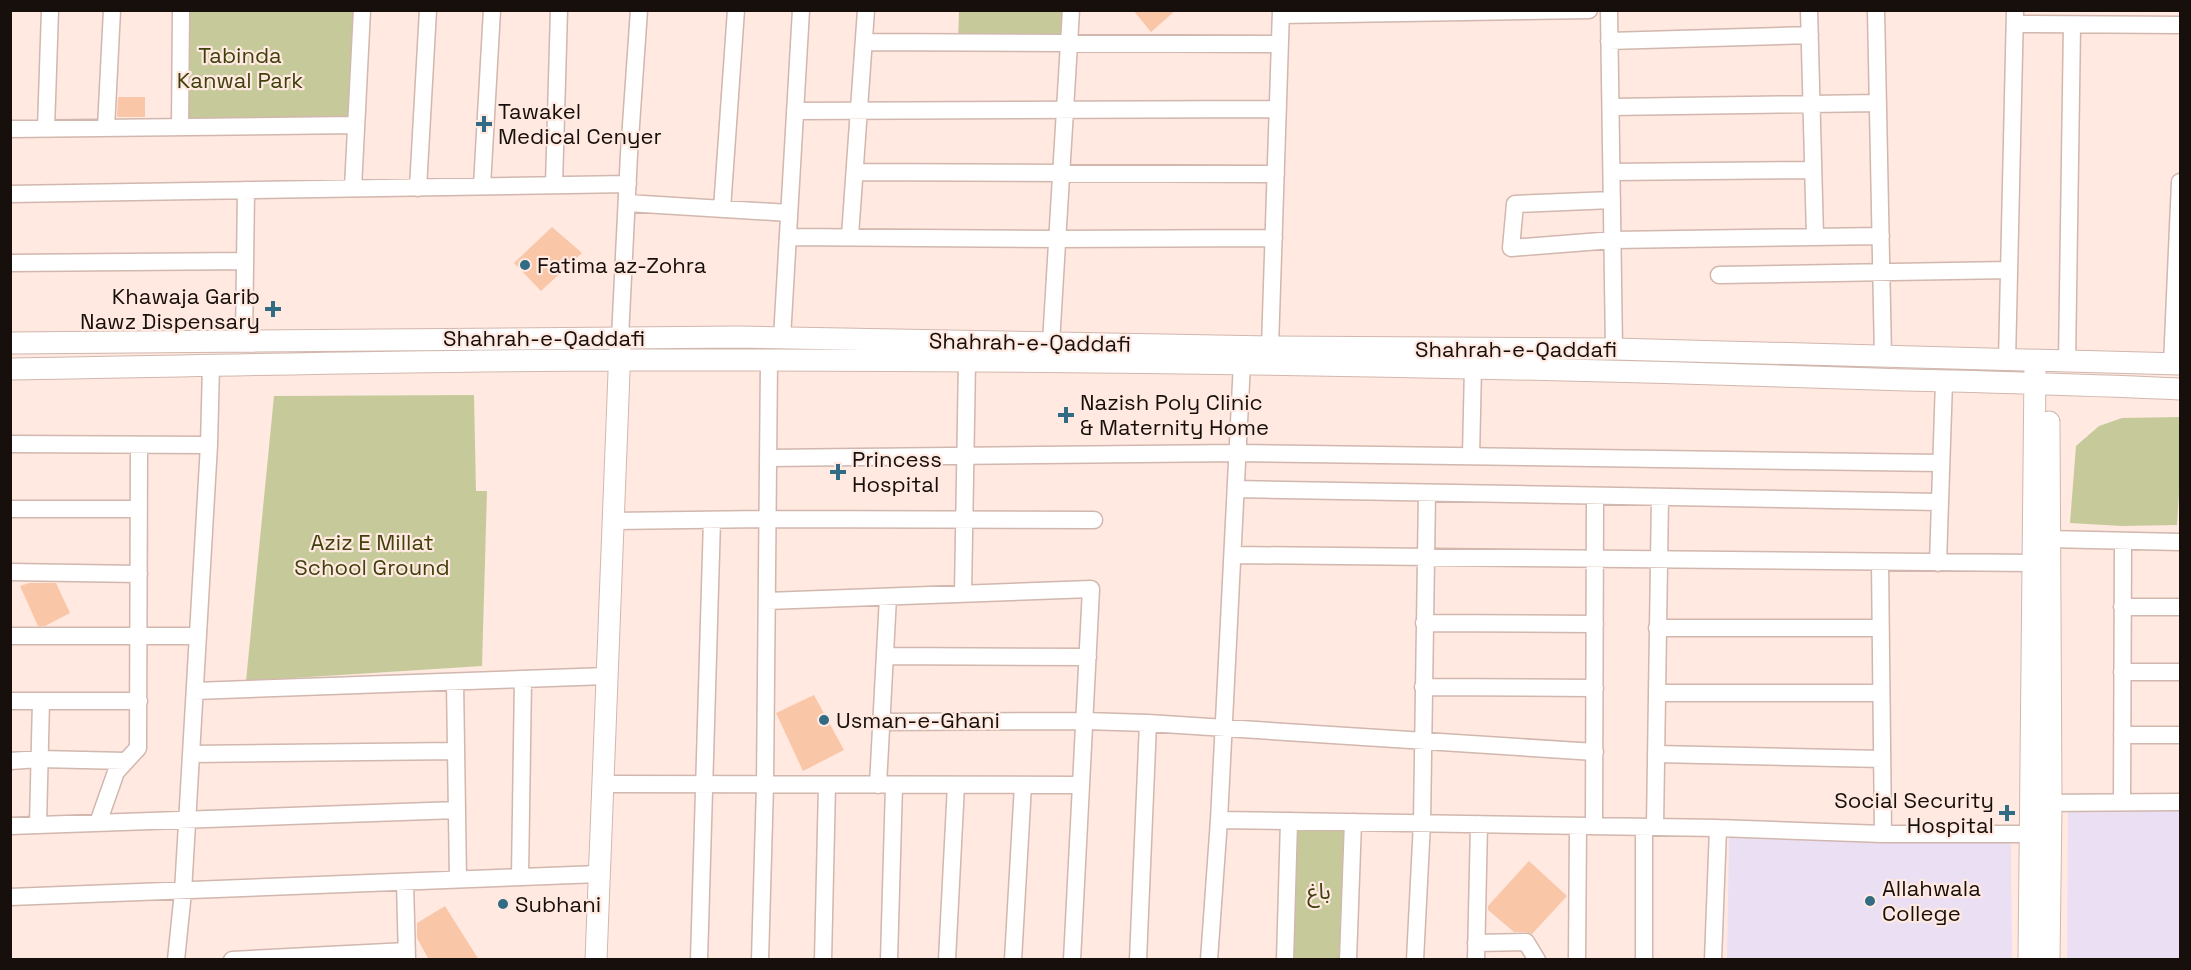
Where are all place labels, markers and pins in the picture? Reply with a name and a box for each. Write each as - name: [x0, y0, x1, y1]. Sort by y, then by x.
- place label: Tawakel Medical Cenyer: [498, 97, 662, 150]
- marker: Tawakel Medical Cenyer: [475, 115, 493, 133]
- place label: Fatima az-Zohra: [537, 251, 707, 279]
- marker: Fatima az-Zohra: [518, 258, 532, 272]
- place label: Khawaja Garib Nawz Dispensary: [80, 282, 260, 335]
- marker: Khawaja Garib Nawz Dispensary: [264, 300, 282, 318]
- place label: Nazish Poly Clinic & Maternity Home: [1080, 388, 1269, 441]
- marker: Nazish Poly Clinic & Maternity Home: [1057, 406, 1075, 424]
- place label: Princess Hospital: [852, 445, 942, 498]
- marker: Princess Hospital: [829, 463, 847, 481]
- place label: Usman-e-Ghani: [836, 706, 1000, 734]
- marker: Usman-e-Ghani: [817, 713, 831, 727]
- place label: Social Security Hospital: [1834, 786, 1994, 839]
- marker: Social Security Hospital: [1998, 804, 2016, 822]
- place label: Allahwala College: [1882, 874, 1981, 927]
- place label: Subhani: [515, 890, 601, 918]
- marker: Allahwala College: [1863, 894, 1877, 908]
- marker: Subhani: [496, 897, 510, 911]

